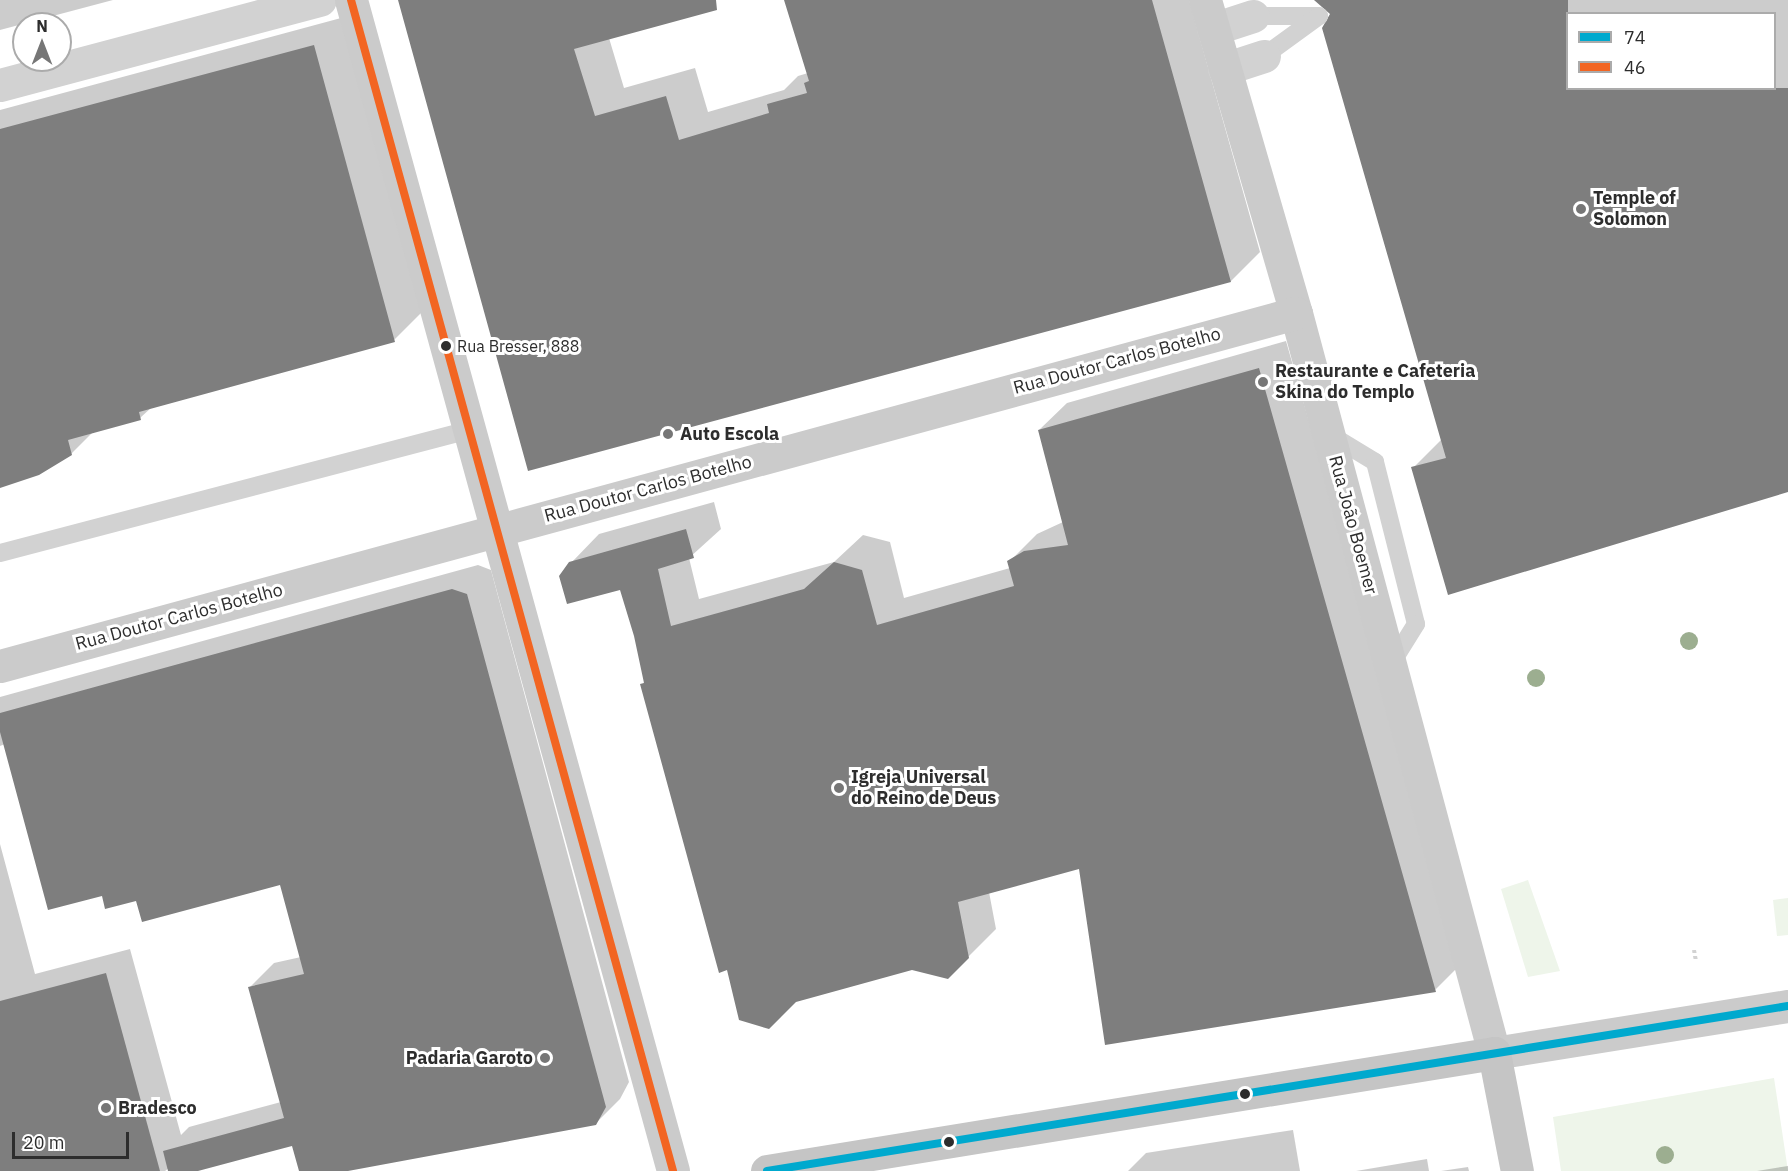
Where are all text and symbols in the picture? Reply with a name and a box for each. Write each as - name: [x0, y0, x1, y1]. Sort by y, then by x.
- north arrow: [12, 12, 72, 72]
- legend: [1566, 12, 1776, 90]
- text: N: [36, 16, 48, 36]
- text: 74: [1624, 26, 1646, 49]
- text: 46: [1624, 56, 1646, 79]
- place label: Temple of Solomon: [1593, 188, 1676, 230]
- marker: Temple of Solomon: [1574, 202, 1588, 216]
- street label: Rua Doutor Carlos Botelho: [1011, 323, 1223, 399]
- place label: Rua Bresser, 888: [457, 336, 579, 356]
- marker: Rua Bresser, 888: [440, 340, 452, 352]
- place label: Restaurante e Cafeteria Skina do Templo: [1275, 361, 1475, 404]
- marker: Restaurante e Cafeteria Skina do Templo: [1256, 375, 1270, 389]
- place label: Auto Escola: [680, 423, 779, 445]
- marker: Auto Escola: [661, 427, 675, 441]
- street label: Rua Doutor Carlos Botelho: [542, 451, 754, 527]
- street label: Rua João Boemer: [1324, 453, 1382, 597]
- street label: Rua Doutor Carlos Botelho: [73, 579, 285, 655]
- place label: Igreja Universal do Reino de Deus: [851, 767, 996, 810]
- marker: Igreja Universal do Reino de Deus: [832, 781, 846, 795]
- place label: Padaria Garoto: [406, 1047, 533, 1069]
- marker: Padaria Garoto: [538, 1051, 552, 1065]
- unlabelled marker: [1239, 1088, 1251, 1100]
- place label: Bradesco: [118, 1097, 197, 1119]
- marker: Bradesco: [99, 1101, 113, 1115]
- scale bar: [15, 1120, 132, 1158]
- text: 20 m: [23, 1131, 65, 1154]
- unlabelled marker: [943, 1136, 955, 1148]

